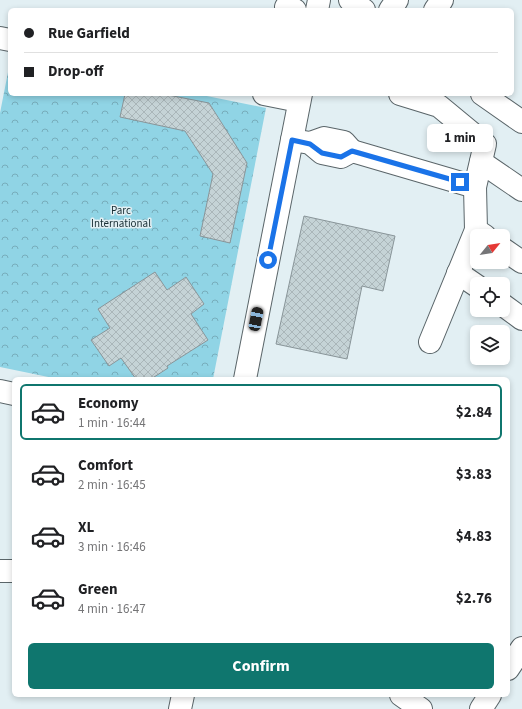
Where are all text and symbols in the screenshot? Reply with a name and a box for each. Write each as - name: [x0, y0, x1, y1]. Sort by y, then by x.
- text: Rue Garfield: [48, 23, 130, 44]
- text: Drop-off: [48, 61, 103, 82]
- callout: 1 min: [427, 124, 493, 152]
- text: 1 min: [444, 129, 476, 147]
- route end: [451, 173, 469, 191]
- park label: Parc International: [91, 203, 151, 231]
- north arrow: [470, 229, 510, 269]
- map controls: [470, 229, 510, 365]
- route start: [259, 251, 277, 269]
- button: locate: [470, 277, 510, 317]
- car: [248, 306, 264, 332]
- button: layers: [470, 325, 510, 365]
- text: Economy: [78, 393, 139, 414]
- icon: car: [30, 394, 66, 430]
- text: $2.84: [456, 402, 492, 423]
- text: 1 min · 16:44: [78, 414, 146, 432]
- text: Comfort: [78, 455, 133, 476]
- icon: car: [30, 456, 66, 492]
- text: $3.83: [456, 464, 492, 485]
- text: 2 min · 16:45: [78, 476, 146, 494]
- text: XL: [78, 517, 94, 538]
- icon: car: [30, 518, 66, 554]
- text: $4.83: [456, 526, 492, 547]
- text: 3 min · 16:46: [78, 538, 146, 556]
- text: Green: [78, 579, 118, 600]
- icon: car: [30, 580, 66, 616]
- text: $2.76: [456, 588, 492, 609]
- text: 4 min · 16:47: [78, 600, 146, 618]
- button: Confirm: [28, 643, 494, 689]

